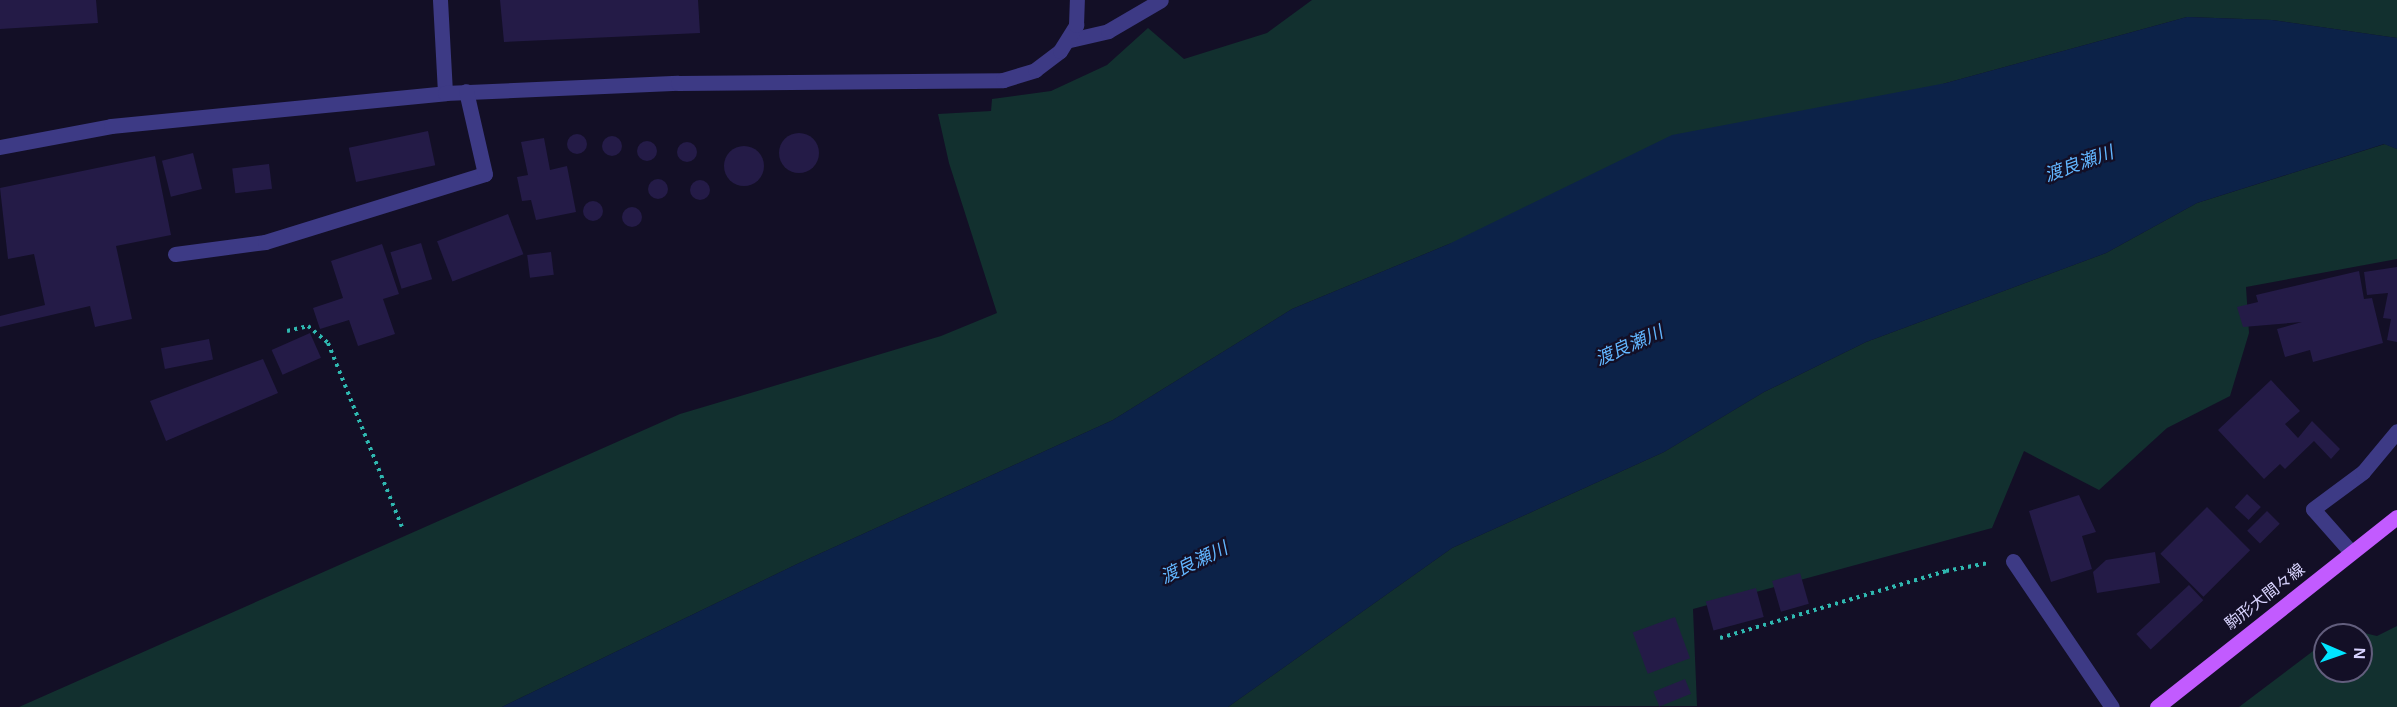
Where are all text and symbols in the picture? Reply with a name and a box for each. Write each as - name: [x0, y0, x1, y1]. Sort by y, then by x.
- water label: 渡良瀬川: [2041, 142, 2117, 186]
- water label: 渡良瀬川: [1592, 321, 1666, 371]
- water label: 渡良瀬川: [1157, 538, 1231, 588]
- street label: 駒形大間々線: [2221, 560, 2309, 634]
- north arrow: [2313, 623, 2373, 683]
- text: N: [2351, 648, 2368, 660]

